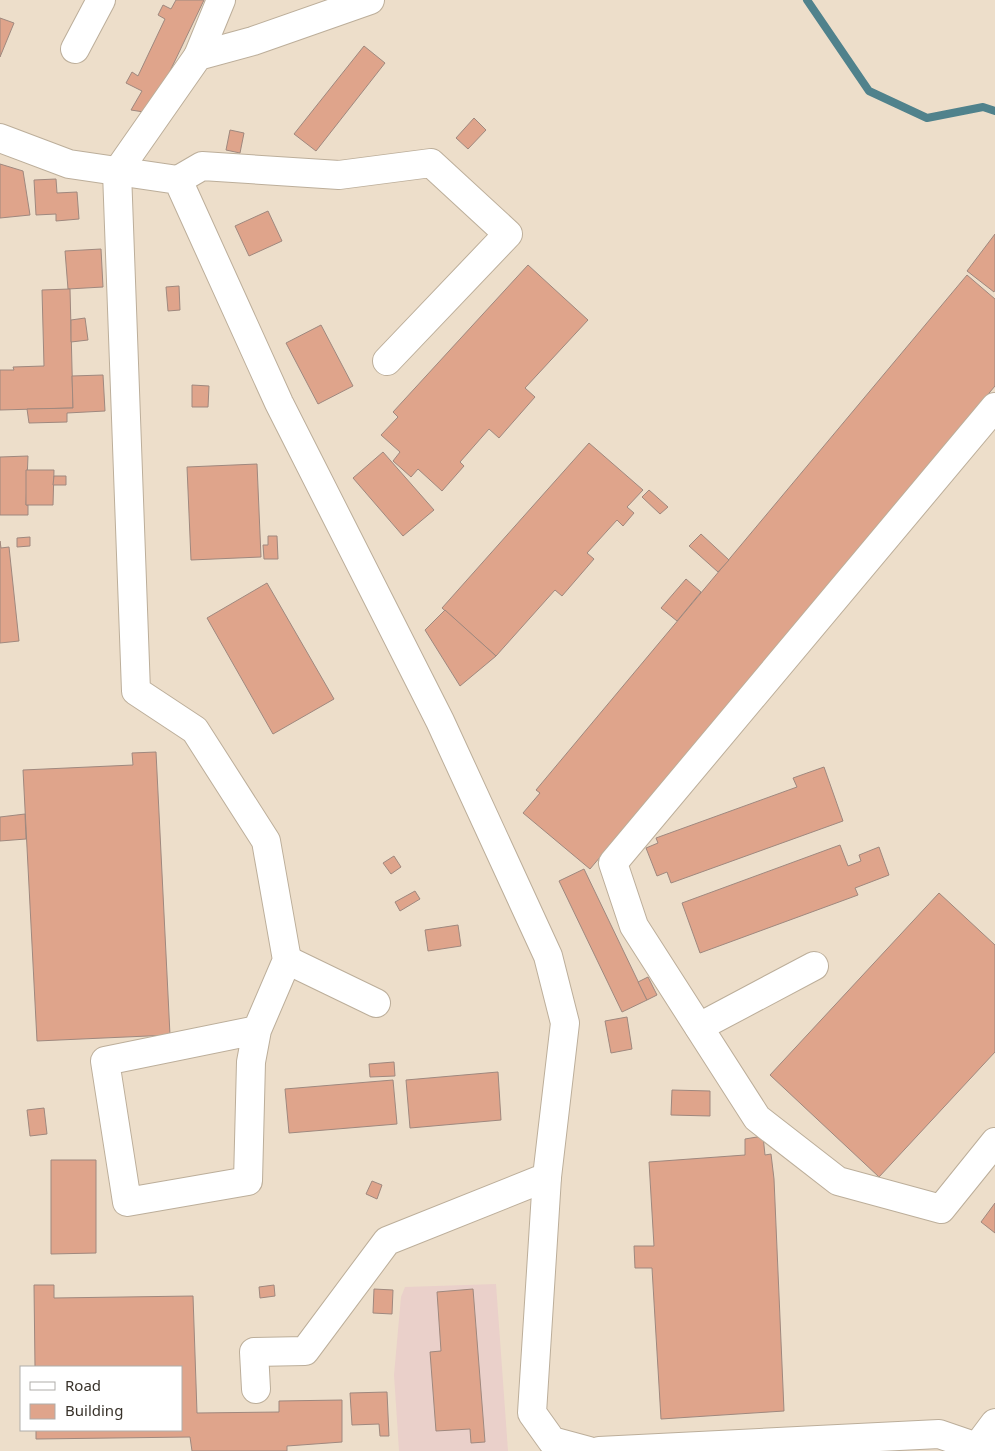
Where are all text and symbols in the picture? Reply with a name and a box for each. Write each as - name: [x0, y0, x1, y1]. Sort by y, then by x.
- legend: [20, 1366, 182, 1431]
- text: Road: [65, 1375, 101, 1395]
- text: Building: [65, 1400, 123, 1420]

